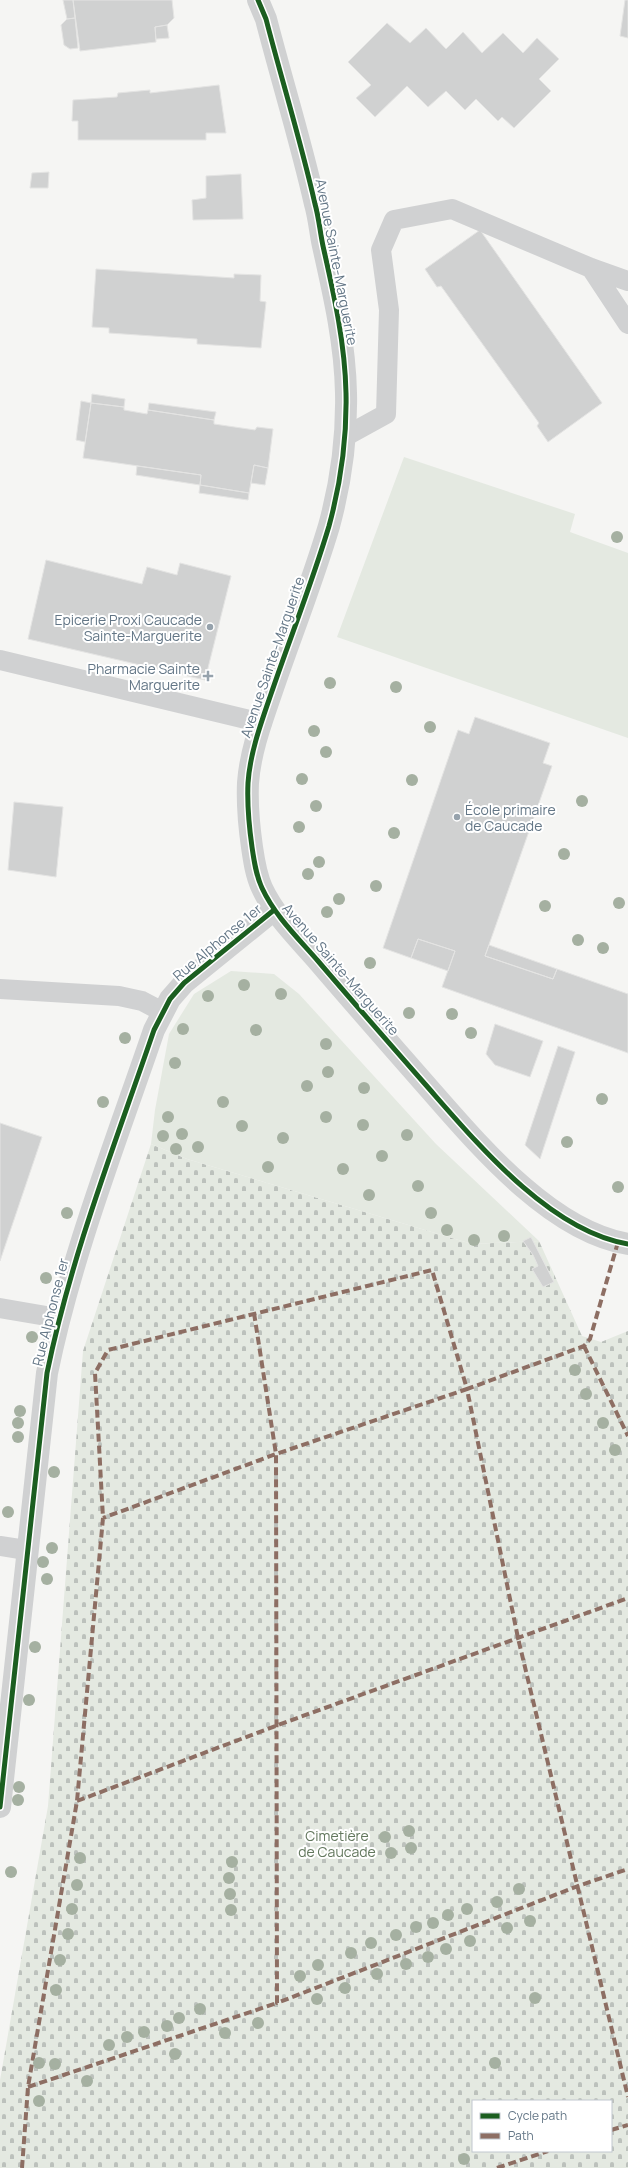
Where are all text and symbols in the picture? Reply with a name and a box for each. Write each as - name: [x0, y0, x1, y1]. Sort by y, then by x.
- street label: Avenue Sainte-Marguerite: [312, 177, 362, 347]
- street label: Avenue Sainte-Marguerite: [235, 574, 309, 740]
- place label: Epicerie Proxi Caucade Sainte-Marguerite: [54, 610, 202, 645]
- marker: Epicerie Proxi Caucade Sainte-Marguerite: [205, 622, 215, 632]
- place label: Pharmacie Sainte Marguerite: [87, 659, 200, 694]
- marker: Pharmacie Sainte Marguerite: [203, 671, 213, 681]
- place label: École primaire de Caucade: [465, 800, 556, 835]
- marker: École primaire de Caucade: [452, 812, 462, 822]
- street label: Rue Alphonse 1er: [169, 899, 265, 985]
- street label: Avenue Sainte-Marguerite: [278, 899, 404, 1039]
- street label: Rue Alphonse 1er: [27, 1256, 73, 1368]
- park label: Cimetière de Caucade: [298, 1826, 376, 1861]
- legend: [472, 2100, 612, 2152]
- text: Cycle path: [508, 2107, 567, 2124]
- text: Path: [508, 2127, 534, 2144]

